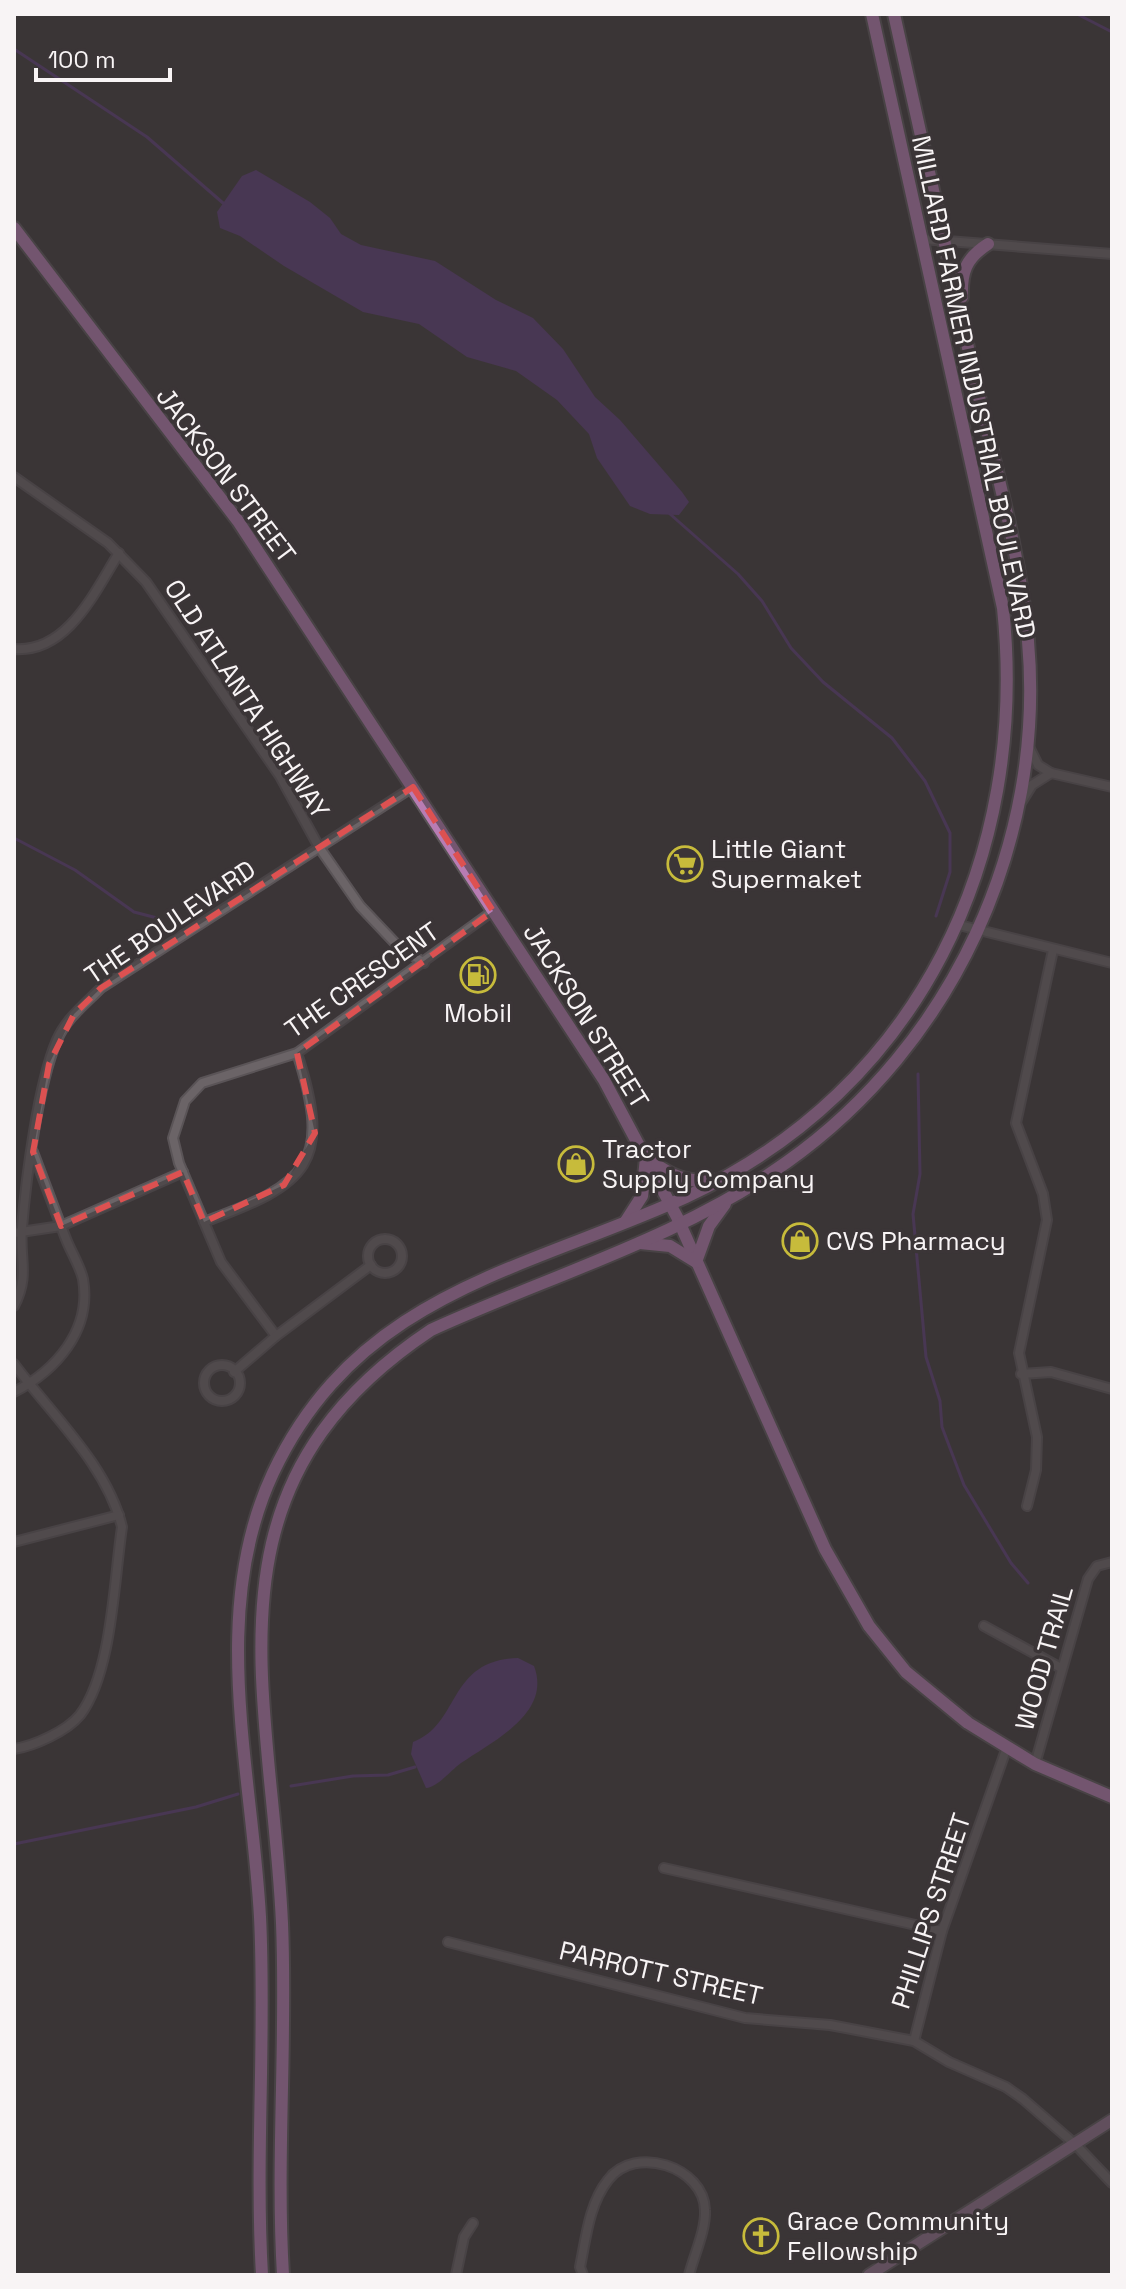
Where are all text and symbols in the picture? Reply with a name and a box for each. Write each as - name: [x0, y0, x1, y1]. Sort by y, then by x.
- scale bar: [36, 32, 170, 82]
- text: 100 m: [48, 44, 116, 75]
- street label: MILLARD FARMER INDUSTRIAL BOULEVARD: [904, 132, 1044, 642]
- street label: JACKSON STREET: [149, 380, 303, 570]
- street label: OLD ATLANTA HIGHWAY: [157, 573, 337, 825]
- place label: Little Giant Supermaket: [711, 832, 862, 896]
- supermarket icon: Little Giant Supermaket: [666, 845, 704, 883]
- street label: THE BOULEVARD: [78, 852, 262, 992]
- street label: THE CRESCENT: [278, 914, 446, 1046]
- street label: JACKSON STREET: [515, 917, 657, 1115]
- fuel station icon: Mobil: [459, 956, 497, 994]
- place label: Mobil: [444, 996, 512, 1030]
- place label: Tractor Supply Company: [602, 1132, 815, 1196]
- shop icon: Tractor Supply Company: [557, 1145, 595, 1183]
- shop icon: CVS Pharmacy: [781, 1222, 819, 1260]
- place label: CVS Pharmacy: [826, 1224, 1006, 1258]
- street label: WOOD TRAIL: [1007, 1582, 1081, 1734]
- street label: PHILLIPS STREET: [883, 1809, 979, 2013]
- street label: PARROTT STREET: [556, 1933, 766, 2013]
- place label: Grace Community Fellowship: [787, 2204, 1009, 2268]
- church icon: Grace Community Fellowship: [742, 2217, 780, 2255]

